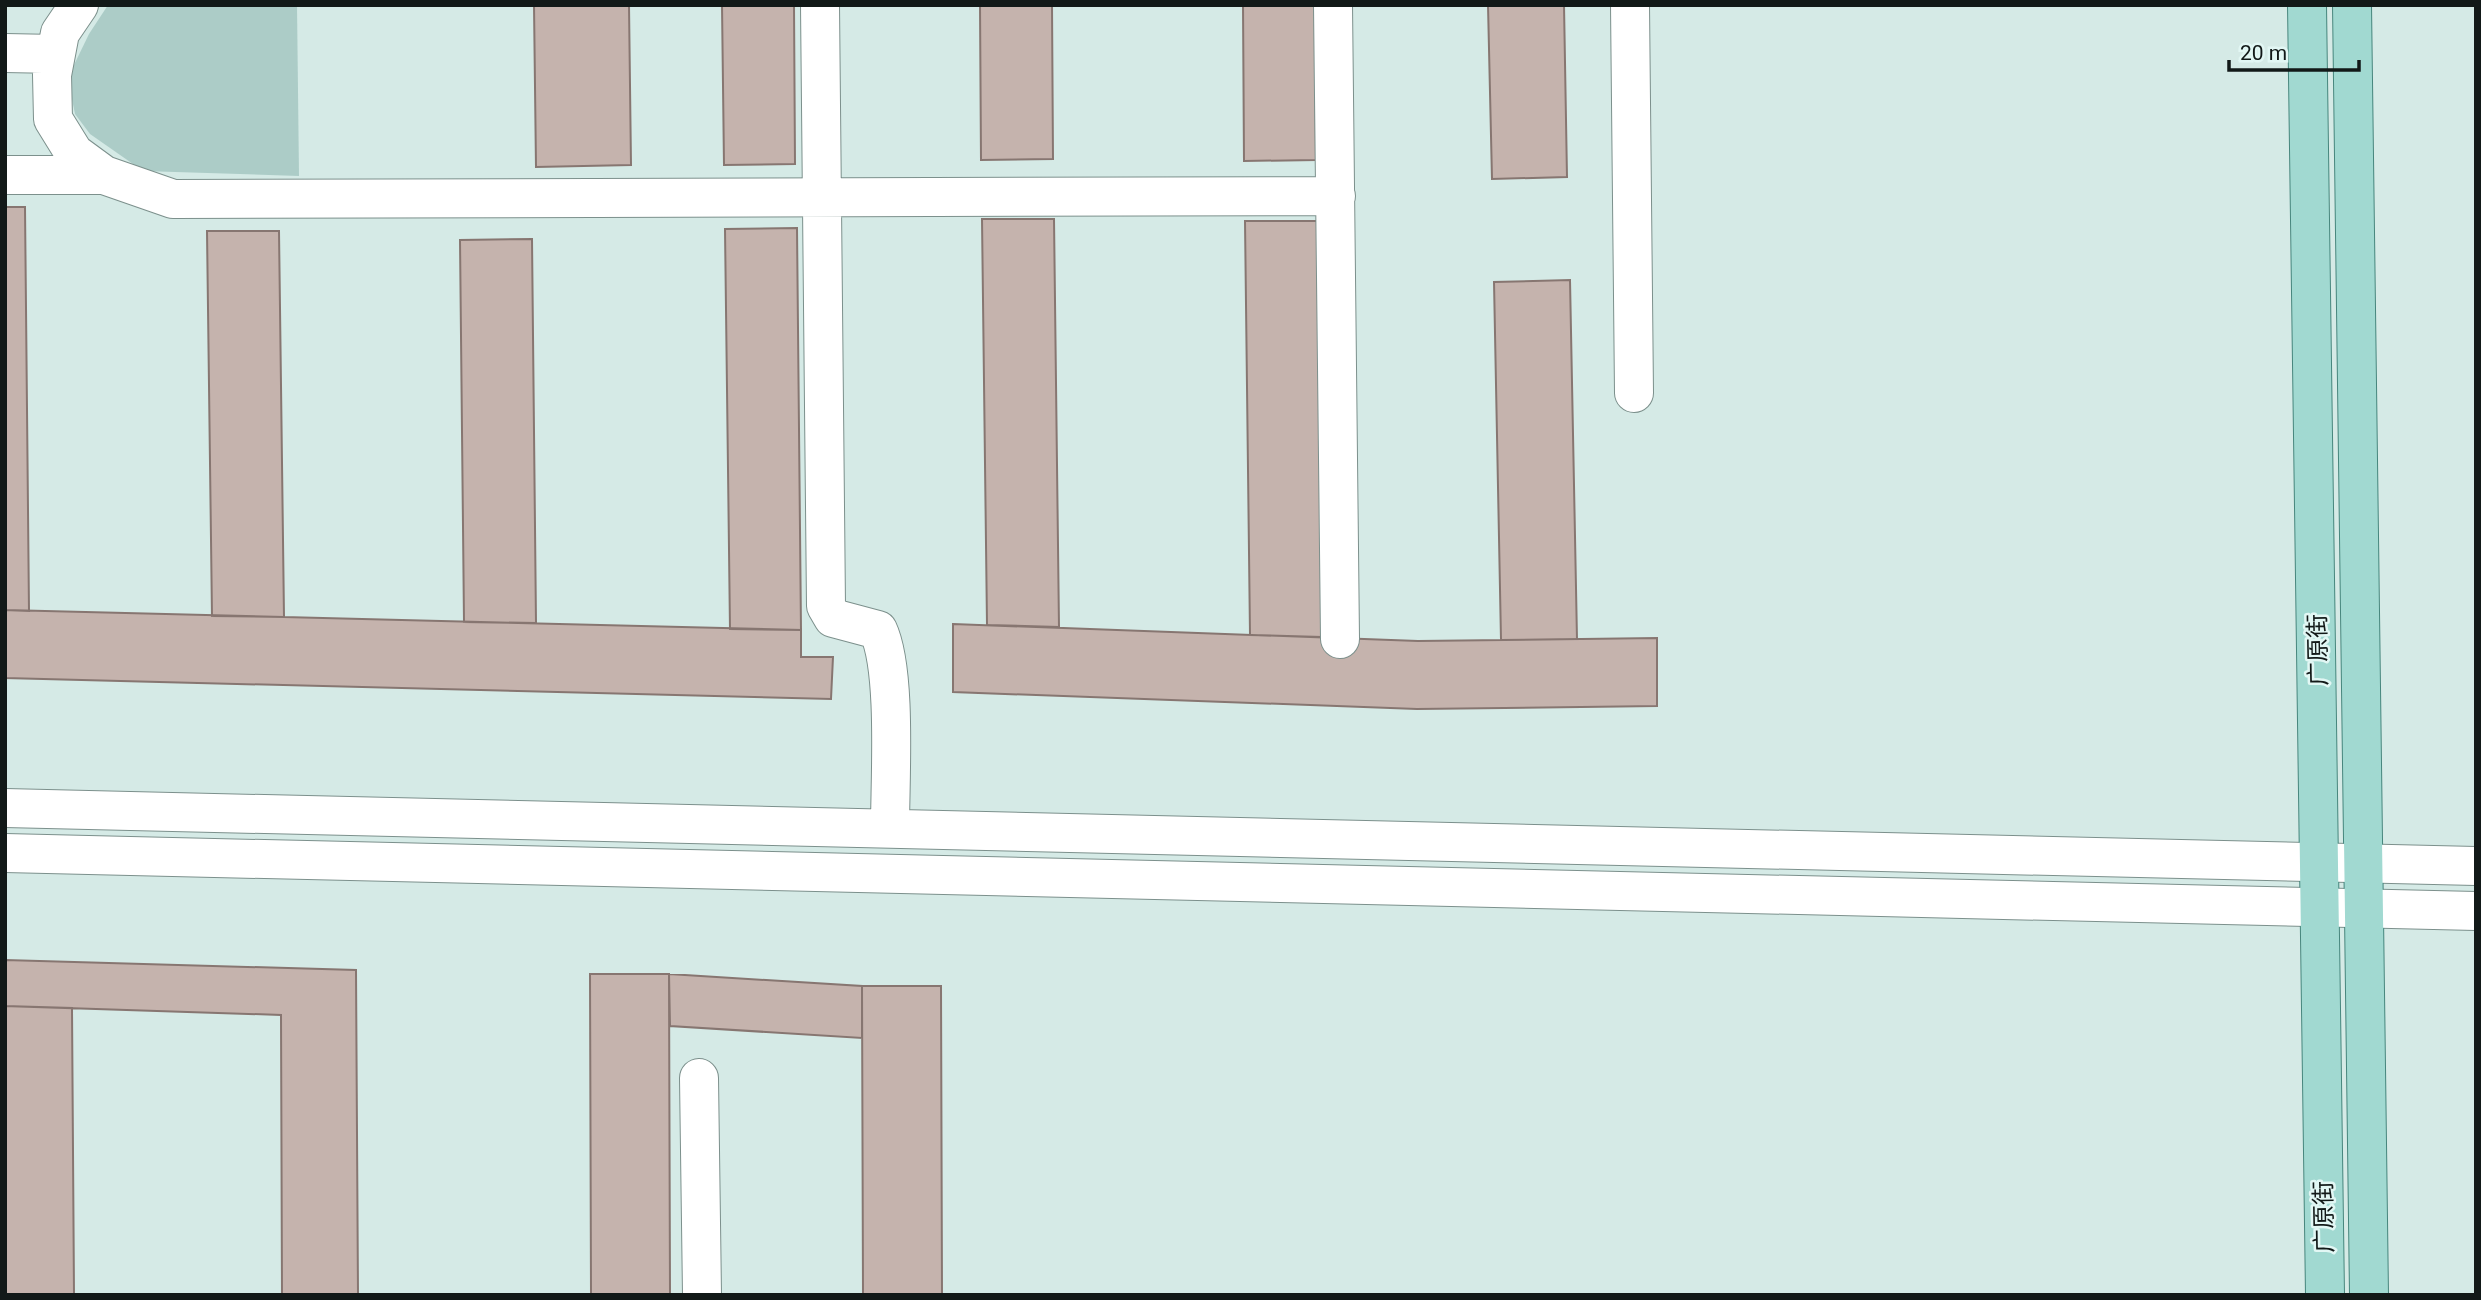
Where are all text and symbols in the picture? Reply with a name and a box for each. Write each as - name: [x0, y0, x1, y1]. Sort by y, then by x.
- scale bar: [2229, 28, 2358, 72]
- text: 20 m: [2240, 41, 2287, 65]
- street label: 广原街: [2303, 614, 2333, 686]
- street label: 广原街: [2309, 1181, 2339, 1253]

